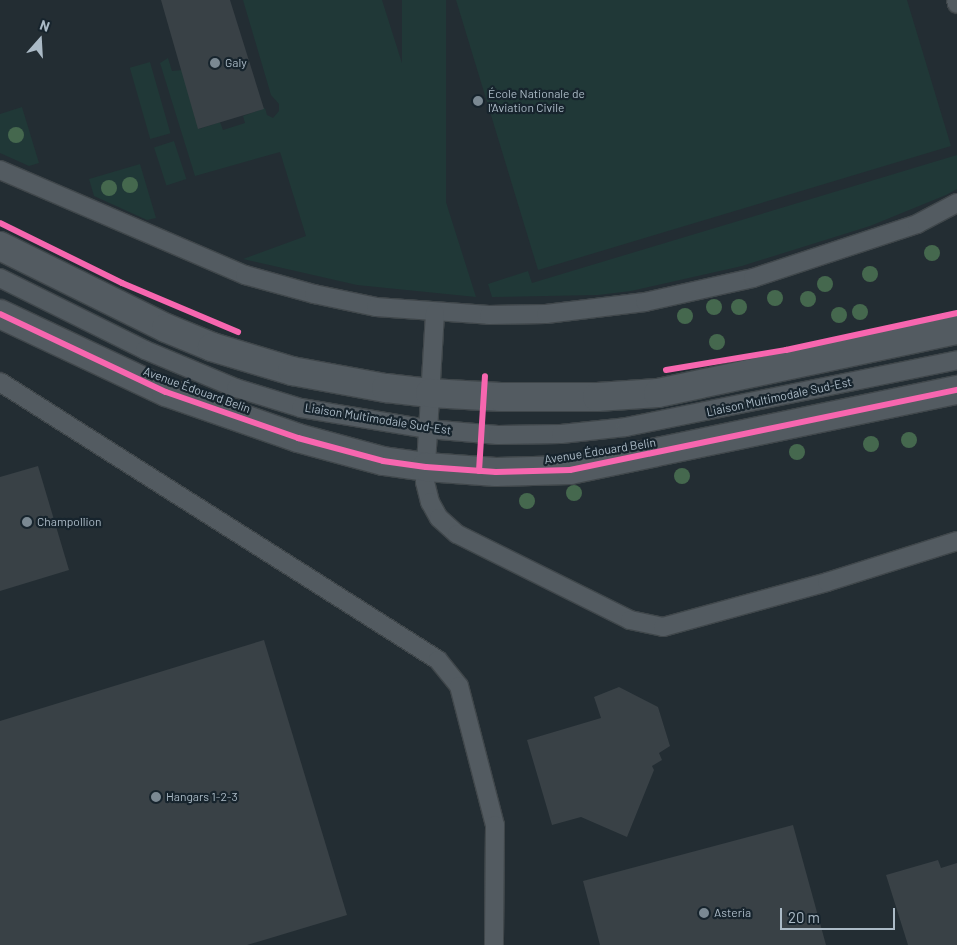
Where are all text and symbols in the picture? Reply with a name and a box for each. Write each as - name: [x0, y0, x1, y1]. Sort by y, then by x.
- north arrow: [15, 15, 65, 65]
- text: N: [38, 16, 52, 35]
- place label: Galy: [225, 56, 247, 70]
- marker: Galy: [209, 57, 221, 69]
- place label: École Nationale de l'Aviation Civile: [488, 87, 585, 115]
- marker: École Nationale de l'Aviation Civile: [472, 95, 484, 107]
- street label: Avenue Édouard Belin: [141, 364, 253, 416]
- street label: Liaison Multimodale Sud-Est: [705, 375, 853, 419]
- street label: Liaison Multimodale Sud-Est: [304, 400, 452, 438]
- street label: Avenue Édouard Belin: [543, 435, 657, 467]
- place label: Champollion: [37, 515, 101, 529]
- marker: Champollion: [21, 516, 33, 528]
- place label: Hangars 1-2-3: [166, 790, 238, 804]
- marker: Hangars 1-2-3: [150, 791, 162, 803]
- scale bar: [782, 898, 897, 930]
- place label: Asteria: [714, 906, 751, 920]
- marker: Asteria: [698, 907, 710, 919]
- text: 20 m: [788, 908, 820, 926]

